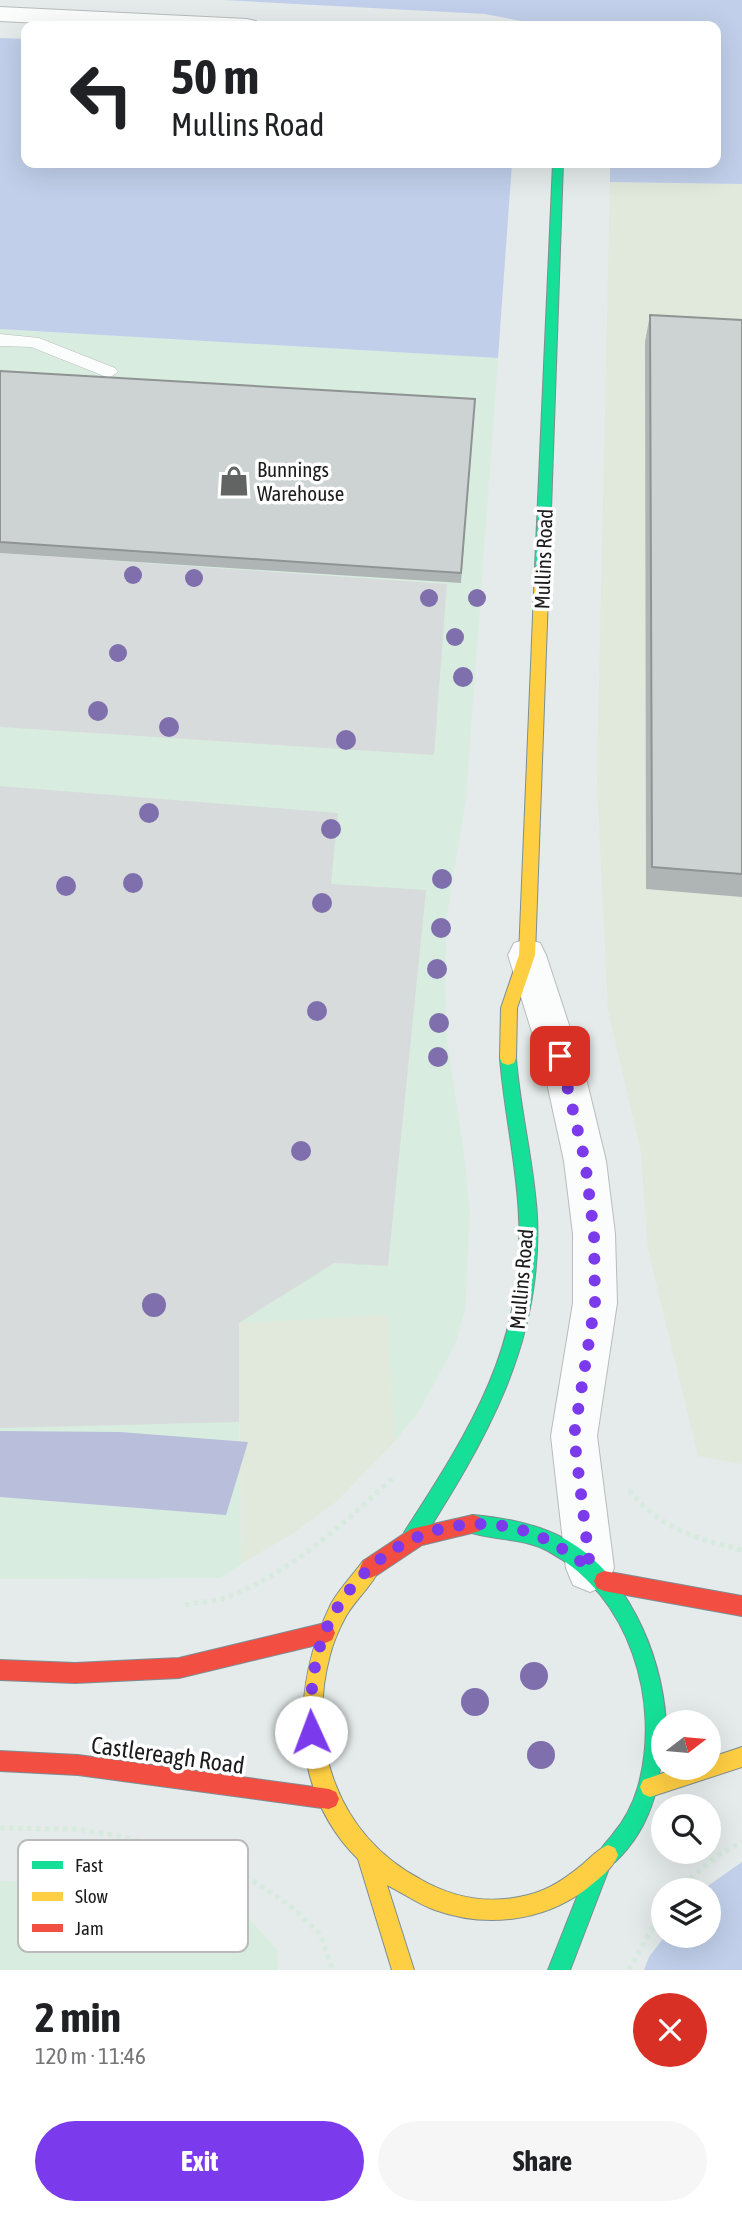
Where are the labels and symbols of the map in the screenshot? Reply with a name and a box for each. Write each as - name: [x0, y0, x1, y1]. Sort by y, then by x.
- place label: Bunnings Warehouse: [257, 457, 344, 505]
- shop icon: Bunnings Warehouse: [217, 464, 251, 498]
- street label: Mullins Road: [529, 508, 557, 610]
- pin: [530, 1026, 590, 1086]
- street label: Mullins Road: [505, 1228, 537, 1330]
- position arrow: [274, 1695, 348, 1769]
- north arrow: [651, 1710, 721, 1780]
- street label: Castlereagh Road: [90, 1731, 246, 1779]
- legend: [18, 1840, 248, 1952]
- text: Fast: [75, 1854, 103, 1876]
- text: Slow: [75, 1885, 109, 1907]
- text: Jam: [75, 1917, 104, 1939]

